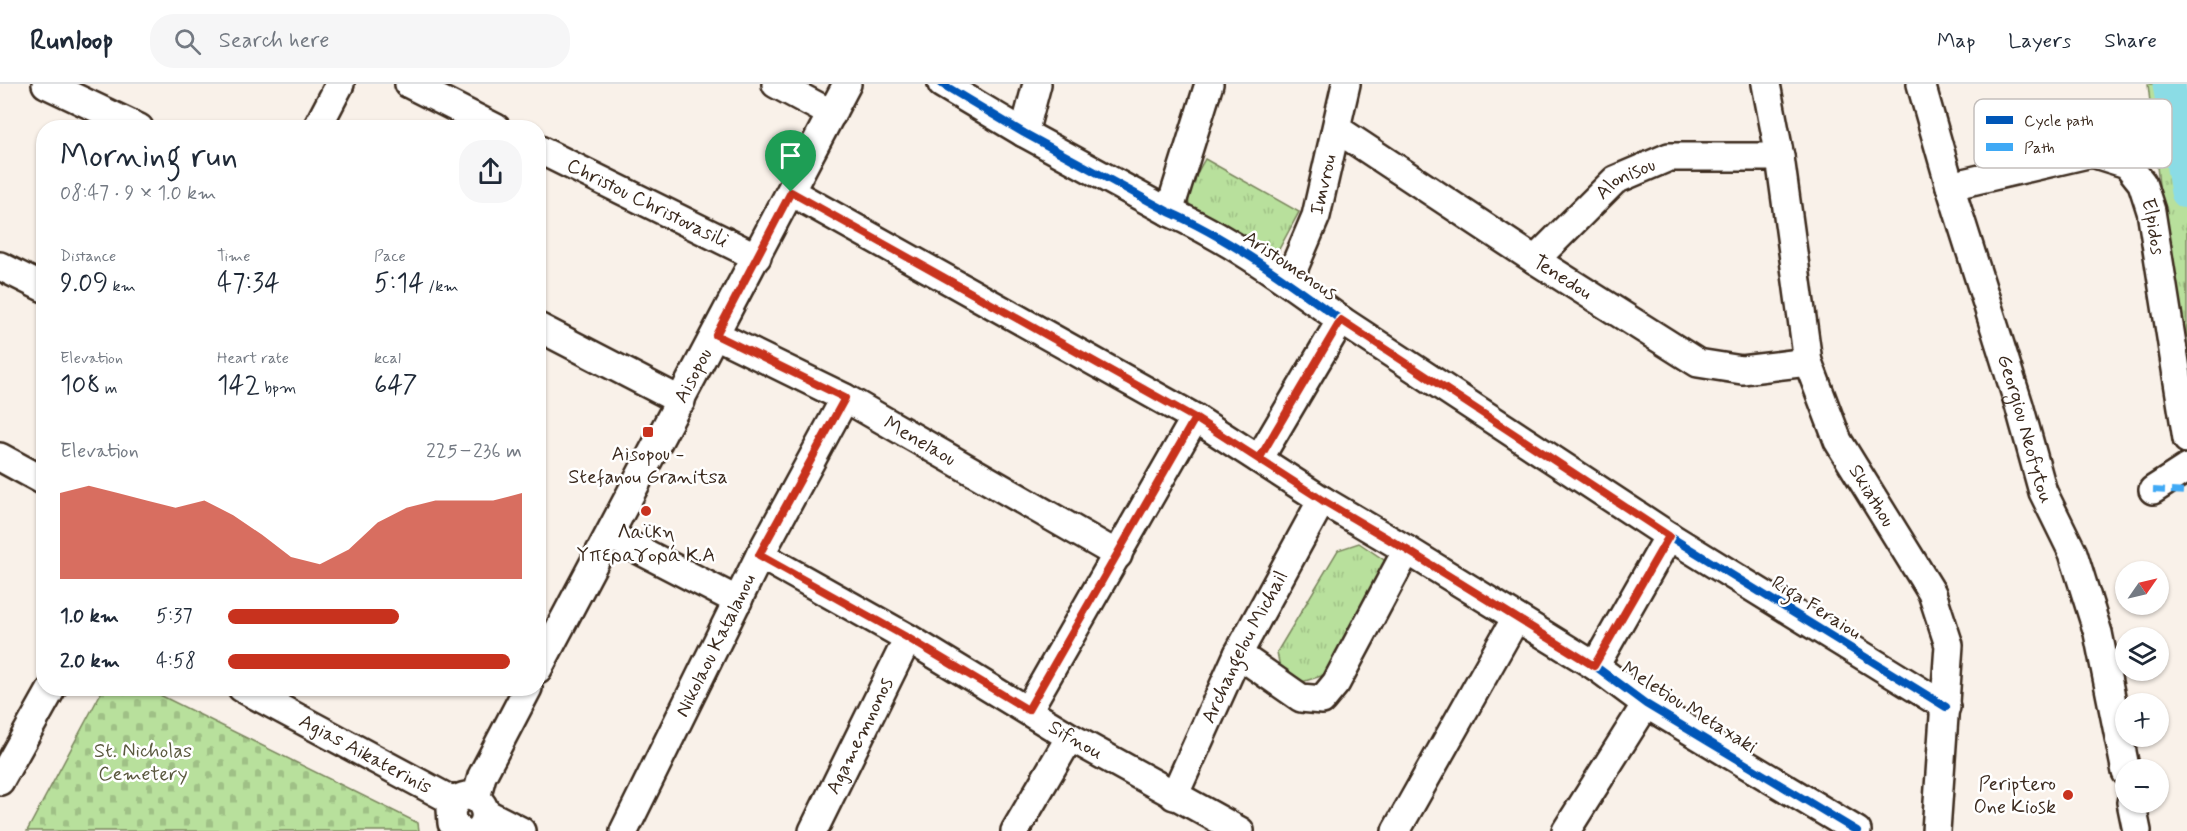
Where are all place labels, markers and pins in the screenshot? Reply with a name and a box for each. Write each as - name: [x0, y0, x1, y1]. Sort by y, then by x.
- pin: [765, 130, 816, 192]
- marker: Aisopou - Stefanou Granitsa: [641, 425, 655, 439]
- place label: Aisopou - Stefanou Granitsa: [568, 441, 728, 491]
- marker: Λαϊκη Υπεραγορά Κ.Α: [639, 504, 653, 518]
- place label: Λαϊκη Υπεραγορά Κ.Α: [577, 519, 715, 569]
- place label: Periptero One Kiosk: [1973, 771, 2056, 821]
- marker: Periptero One Kiosk: [2061, 788, 2075, 802]

